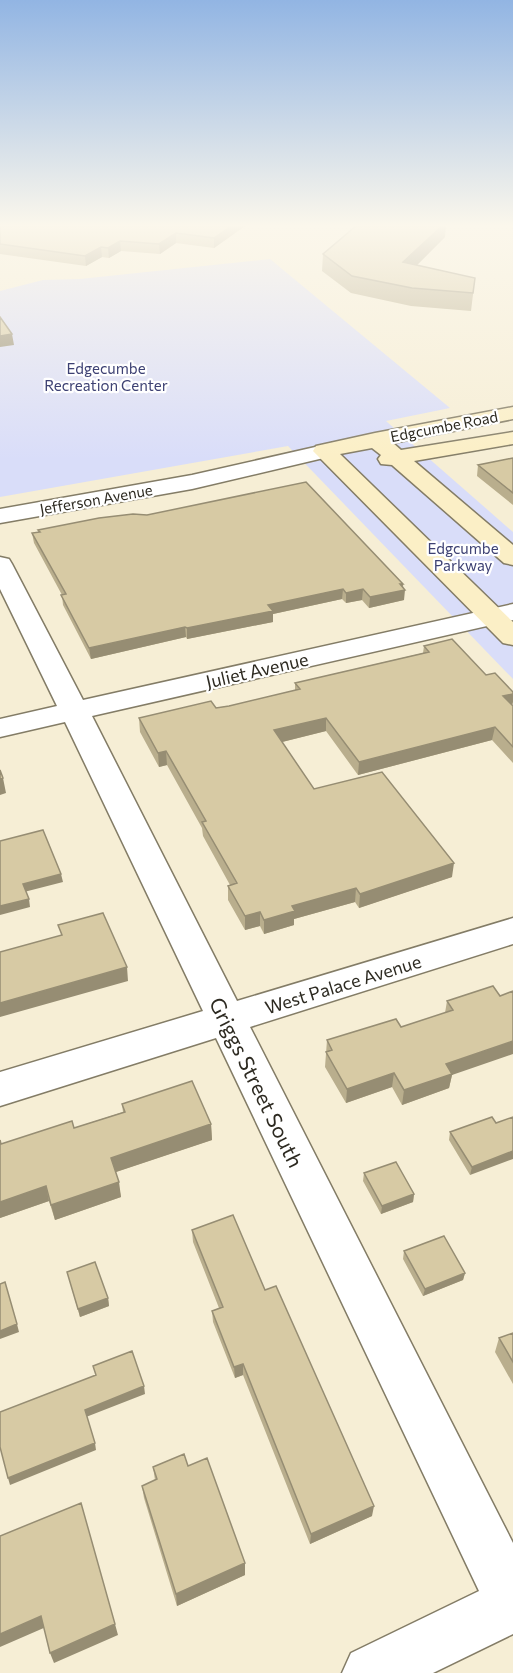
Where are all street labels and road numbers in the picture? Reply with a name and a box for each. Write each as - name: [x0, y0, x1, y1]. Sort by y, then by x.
- street label: Edgcumbe Road: [389, 407, 499, 445]
- street label: Jefferson Avenue: [38, 480, 154, 518]
- street label: Juliet Avenue: [204, 648, 310, 692]
- street label: West Palace Avenue: [262, 950, 424, 1018]
- street label: Griggs Street South: [205, 993, 309, 1171]

